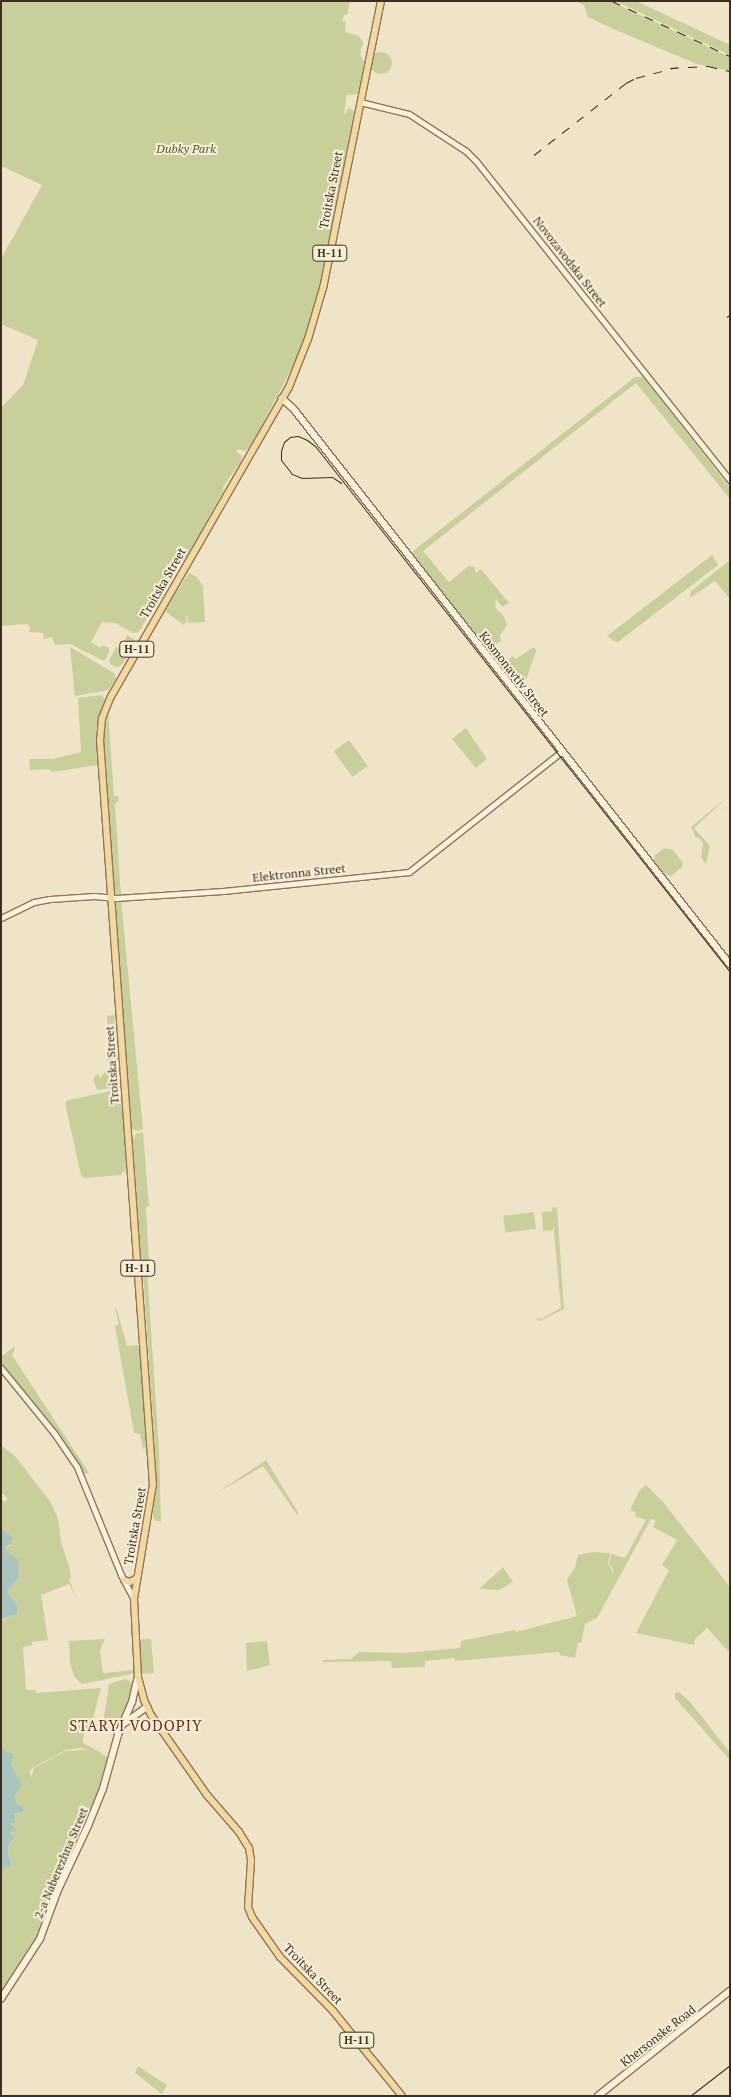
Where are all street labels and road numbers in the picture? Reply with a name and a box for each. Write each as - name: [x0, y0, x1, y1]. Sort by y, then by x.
- street label: Troitska Street: [316, 150, 346, 230]
- street label: Novozavodska Street: [530, 214, 610, 310]
- road number: Н-11: [311, 244, 349, 262]
- street label: Troitska Street: [137, 545, 189, 621]
- street label: Kosmonavtiv Street: [476, 628, 552, 720]
- road number: Н-11: [118, 641, 156, 658]
- street label: Elektronna Street: [252, 861, 346, 885]
- street label: Troitska Street: [102, 1025, 122, 1105]
- road number: Н-11: [119, 1260, 157, 1276]
- street label: Troitska Street: [121, 1486, 149, 1566]
- street label: 2-a Naberezhna Street: [31, 1805, 91, 1921]
- street label: Troitska Street: [280, 1941, 346, 2007]
- street label: Khersonske Road: [618, 2002, 698, 2070]
- road number: Н-11: [338, 2032, 376, 2048]

